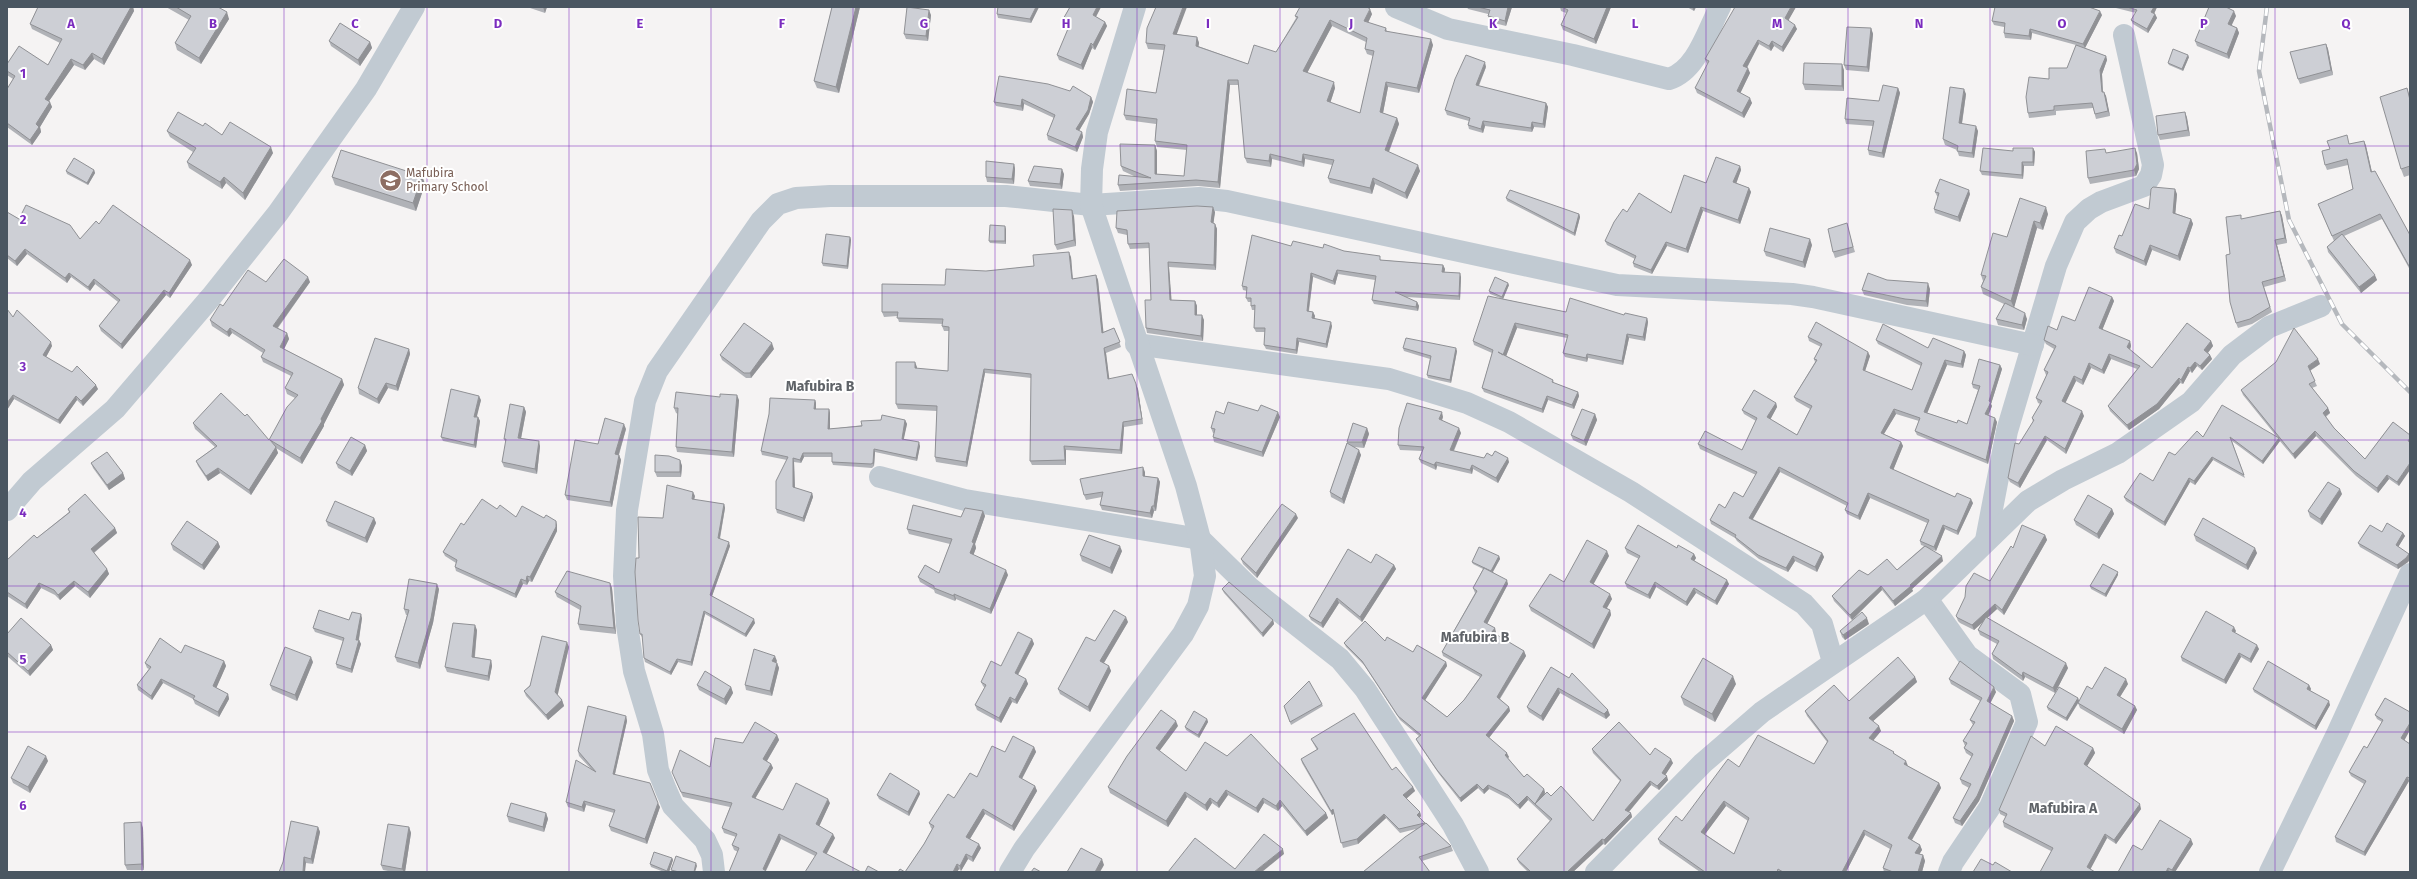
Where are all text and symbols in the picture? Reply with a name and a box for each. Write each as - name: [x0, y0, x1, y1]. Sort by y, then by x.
- text: A: [66, 16, 75, 31]
- text: B: [209, 16, 217, 31]
- text: C: [351, 16, 359, 31]
- text: D: [494, 16, 503, 31]
- text: E: [637, 16, 644, 31]
- text: F: [779, 16, 786, 31]
- text: G: [920, 16, 928, 31]
- text: H: [1062, 16, 1070, 31]
- text: I: [1206, 16, 1210, 31]
- text: J: [1348, 16, 1353, 31]
- text: K: [1489, 16, 1498, 31]
- text: L: [1632, 16, 1639, 31]
- text: M: [1772, 16, 1782, 31]
- text: N: [1915, 16, 1923, 31]
- text: O: [2058, 16, 2067, 31]
- text: P: [2200, 16, 2208, 31]
- text: Q: [2342, 16, 2352, 31]
- text: 1: [20, 66, 26, 81]
- place label: Mafubira Primary School: [406, 166, 489, 194]
- school or university icon: Mafubira Primary School: [378, 167, 404, 193]
- text: 2: [20, 212, 27, 227]
- text: 3: [19, 359, 27, 374]
- district label: Mafubira B: [786, 378, 855, 395]
- text: 4: [19, 505, 27, 520]
- district label: Mafubira B: [1441, 629, 1510, 646]
- text: 5: [20, 652, 27, 667]
- text: 6: [19, 798, 27, 813]
- district label: Mafubira A: [2029, 800, 2098, 817]

